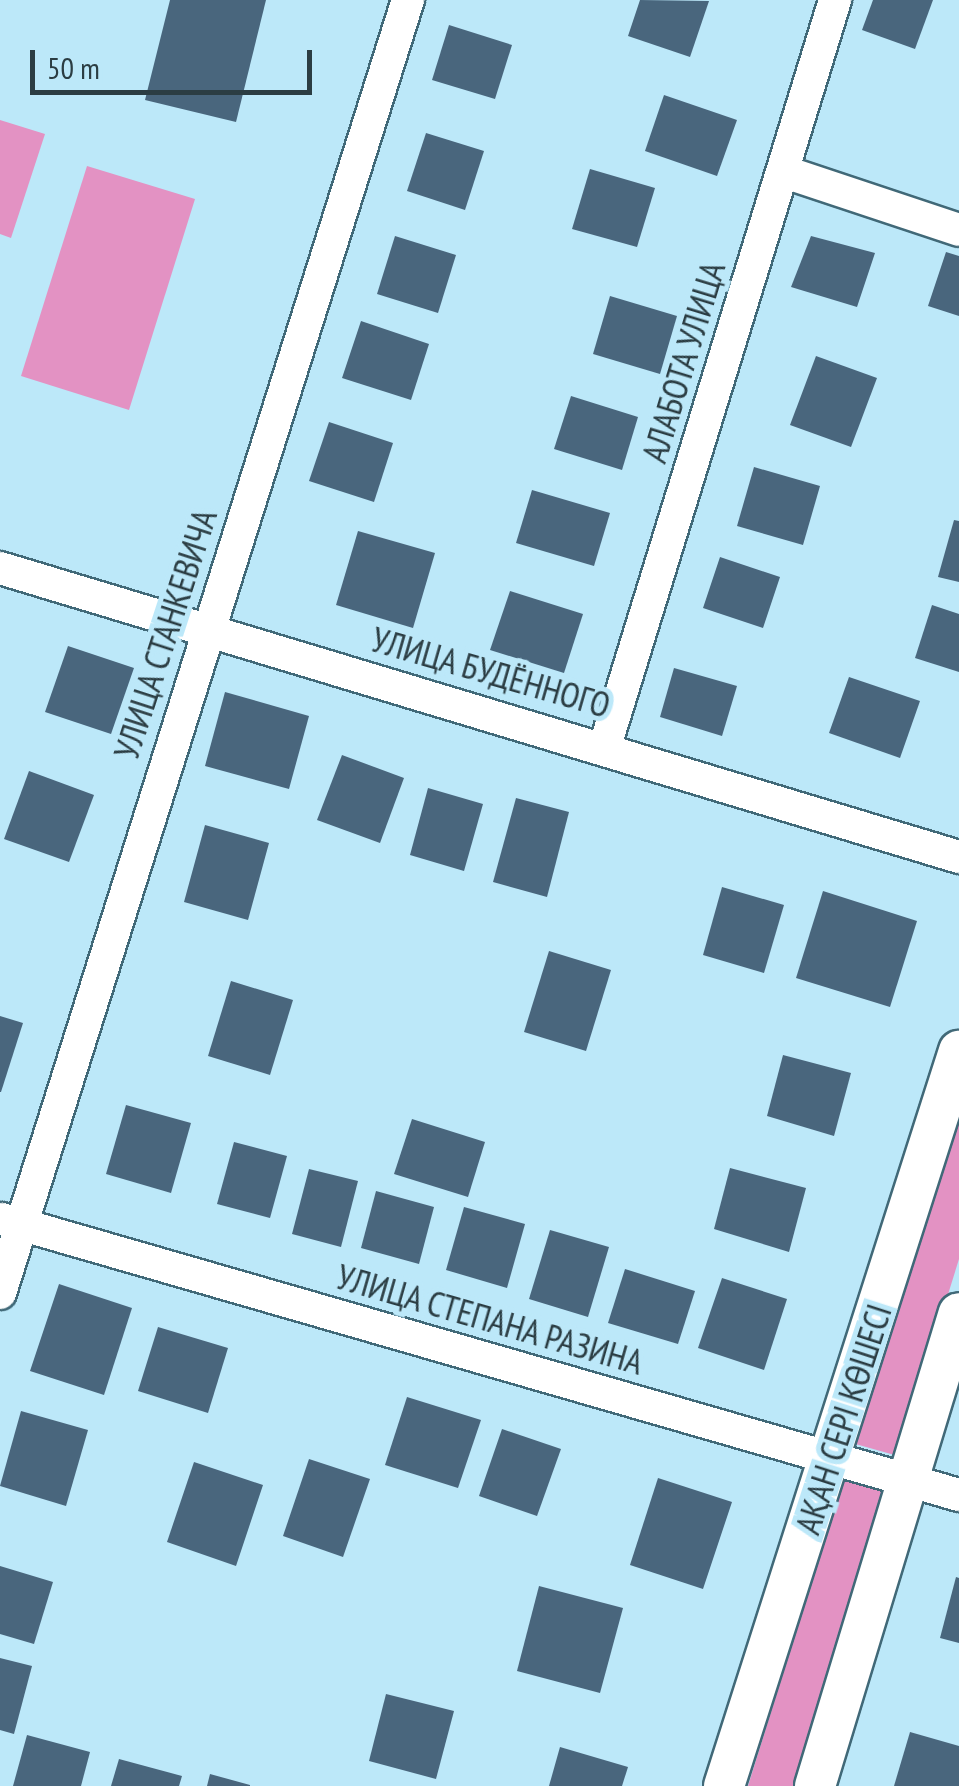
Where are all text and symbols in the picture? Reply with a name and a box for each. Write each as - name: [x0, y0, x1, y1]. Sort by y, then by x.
- scale bar: [35, 30, 318, 92]
- text: 50 m: [47, 48, 100, 87]
- street label: АЛАБОТА УЛИЦА: [632, 256, 734, 468]
- street label: УЛИЦА СТАНКЕВИЧА: [105, 503, 225, 765]
- street label: УЛИЦА БУДЁННОГО: [366, 618, 616, 726]
- street label: УЛИЦА СТЕПАНА РАЗИНА: [331, 1255, 649, 1383]
- street label: АҚАН СЕРІ КӨШЕСІ: [786, 1299, 900, 1539]

